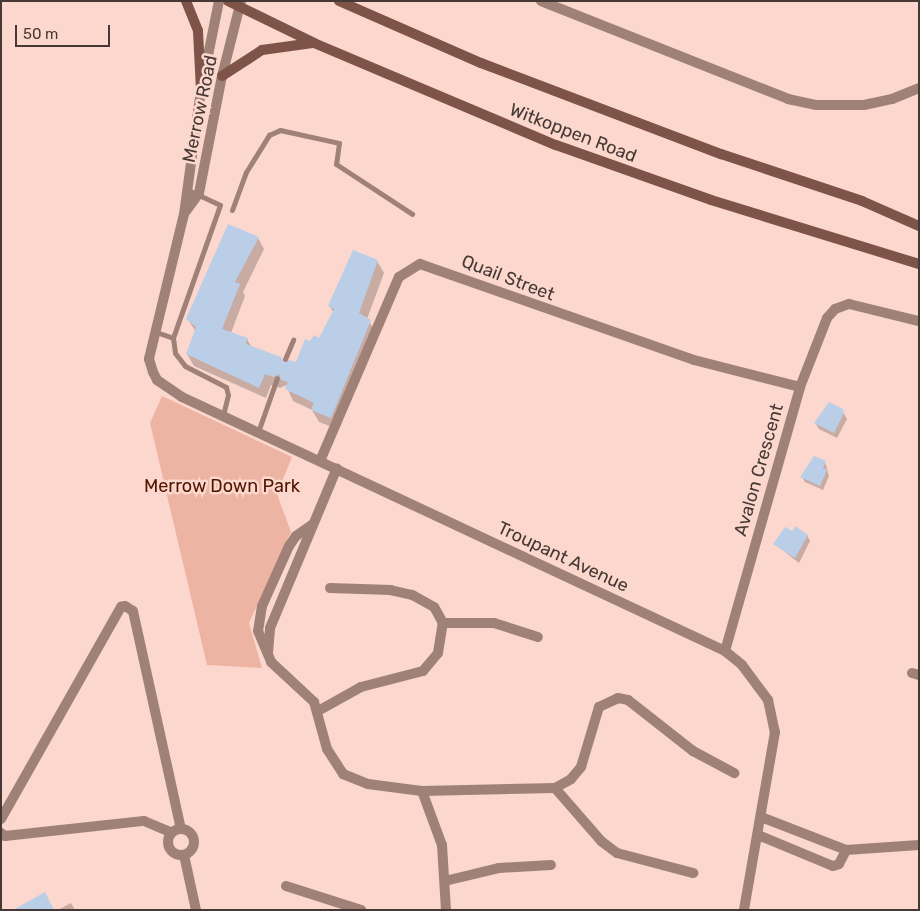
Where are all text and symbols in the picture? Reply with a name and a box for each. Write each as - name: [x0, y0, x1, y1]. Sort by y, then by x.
- scale bar: [18, 15, 112, 47]
- text: 50 m: [23, 25, 58, 43]
- street label: Merrow Road: [178, 53, 222, 165]
- street label: Witkoppen Road: [506, 99, 640, 167]
- street label: Quail Street: [458, 250, 558, 306]
- street label: Avalon Crescent: [730, 401, 788, 539]
- park label: Merrow Down Park: [144, 475, 300, 497]
- street label: Troupant Avenue: [494, 517, 632, 597]

